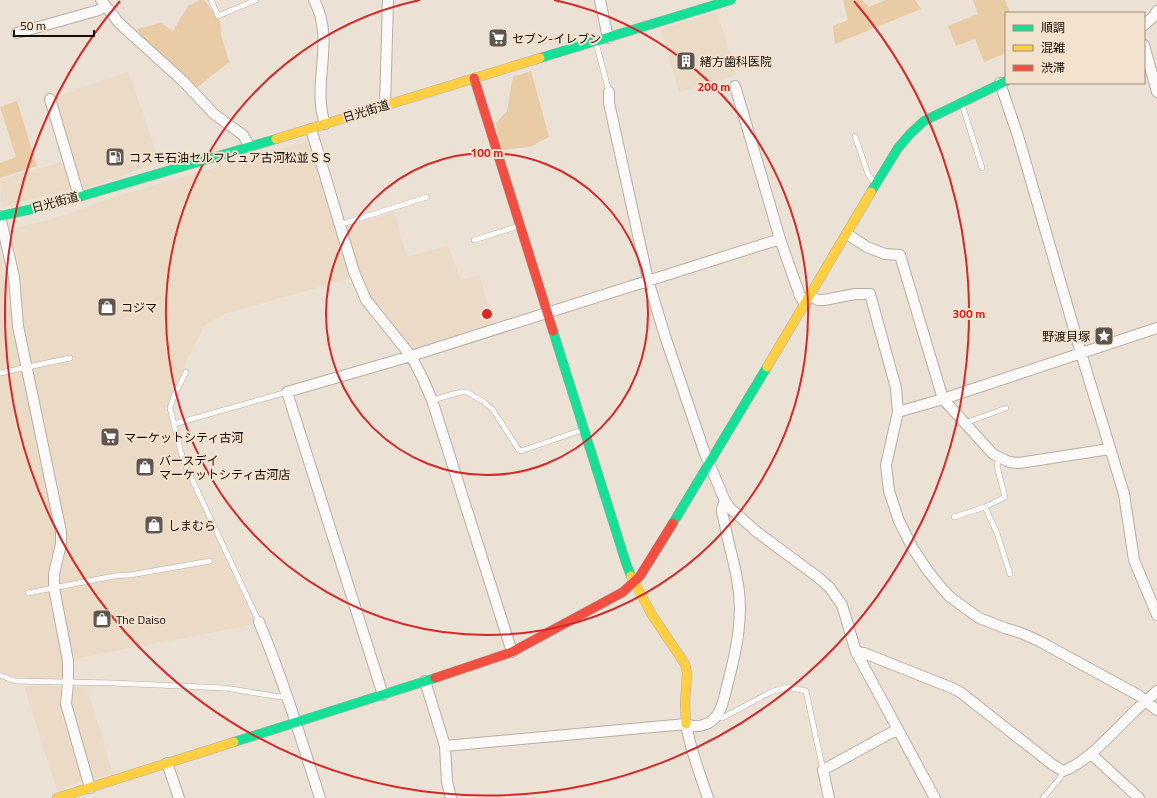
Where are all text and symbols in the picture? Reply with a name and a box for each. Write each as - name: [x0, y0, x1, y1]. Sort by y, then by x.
- scale bar: [14, 12, 94, 38]
- legend: [1005, 12, 1145, 84]
- text: 50 m: [20, 16, 46, 35]
- text: 順調: [1041, 18, 1065, 37]
- supermarket icon: セブン-イレブン: [487, 27, 509, 49]
- place label: セブン-イレブン: [512, 29, 601, 48]
- text: 混雑: [1041, 38, 1065, 57]
- building icon: 緒方歯科医院: [675, 50, 697, 72]
- place label: 緒方歯科医院: [700, 52, 772, 71]
- text: 渋滞: [1041, 58, 1065, 77]
- text: 200 m: [698, 77, 730, 96]
- street label: 日光街道: [340, 95, 392, 127]
- text: 100 m: [471, 143, 503, 162]
- fuel station icon: コスモ石油セルフピュア古河松並ＳＳ: [104, 146, 126, 168]
- place label: コスモ石油セルフピュア古河松並ＳＳ: [129, 148, 333, 167]
- street label: 日光街道: [29, 187, 81, 217]
- shop icon: コジマ: [96, 296, 118, 318]
- place label: コジマ: [121, 298, 157, 317]
- text: 300 m: [953, 304, 985, 323]
- centre of rings: [480, 307, 494, 321]
- place icon: 野渡貝塚: [1093, 325, 1115, 347]
- place label: 野渡貝塚: [1042, 327, 1090, 346]
- supermarket icon: マーケットシティ古河: [99, 426, 121, 448]
- place label: マーケットシティ古河: [124, 428, 243, 447]
- place label: バースデイ マーケットシティ古河店: [159, 451, 290, 484]
- shop icon: バースデイ マーケットシティ古河店: [134, 456, 156, 478]
- shop icon: しまむら: [143, 514, 165, 536]
- place label: しまむら: [168, 516, 216, 535]
- shop icon: The Daiso: [91, 608, 113, 630]
- place label: The Daiso: [116, 610, 166, 629]

